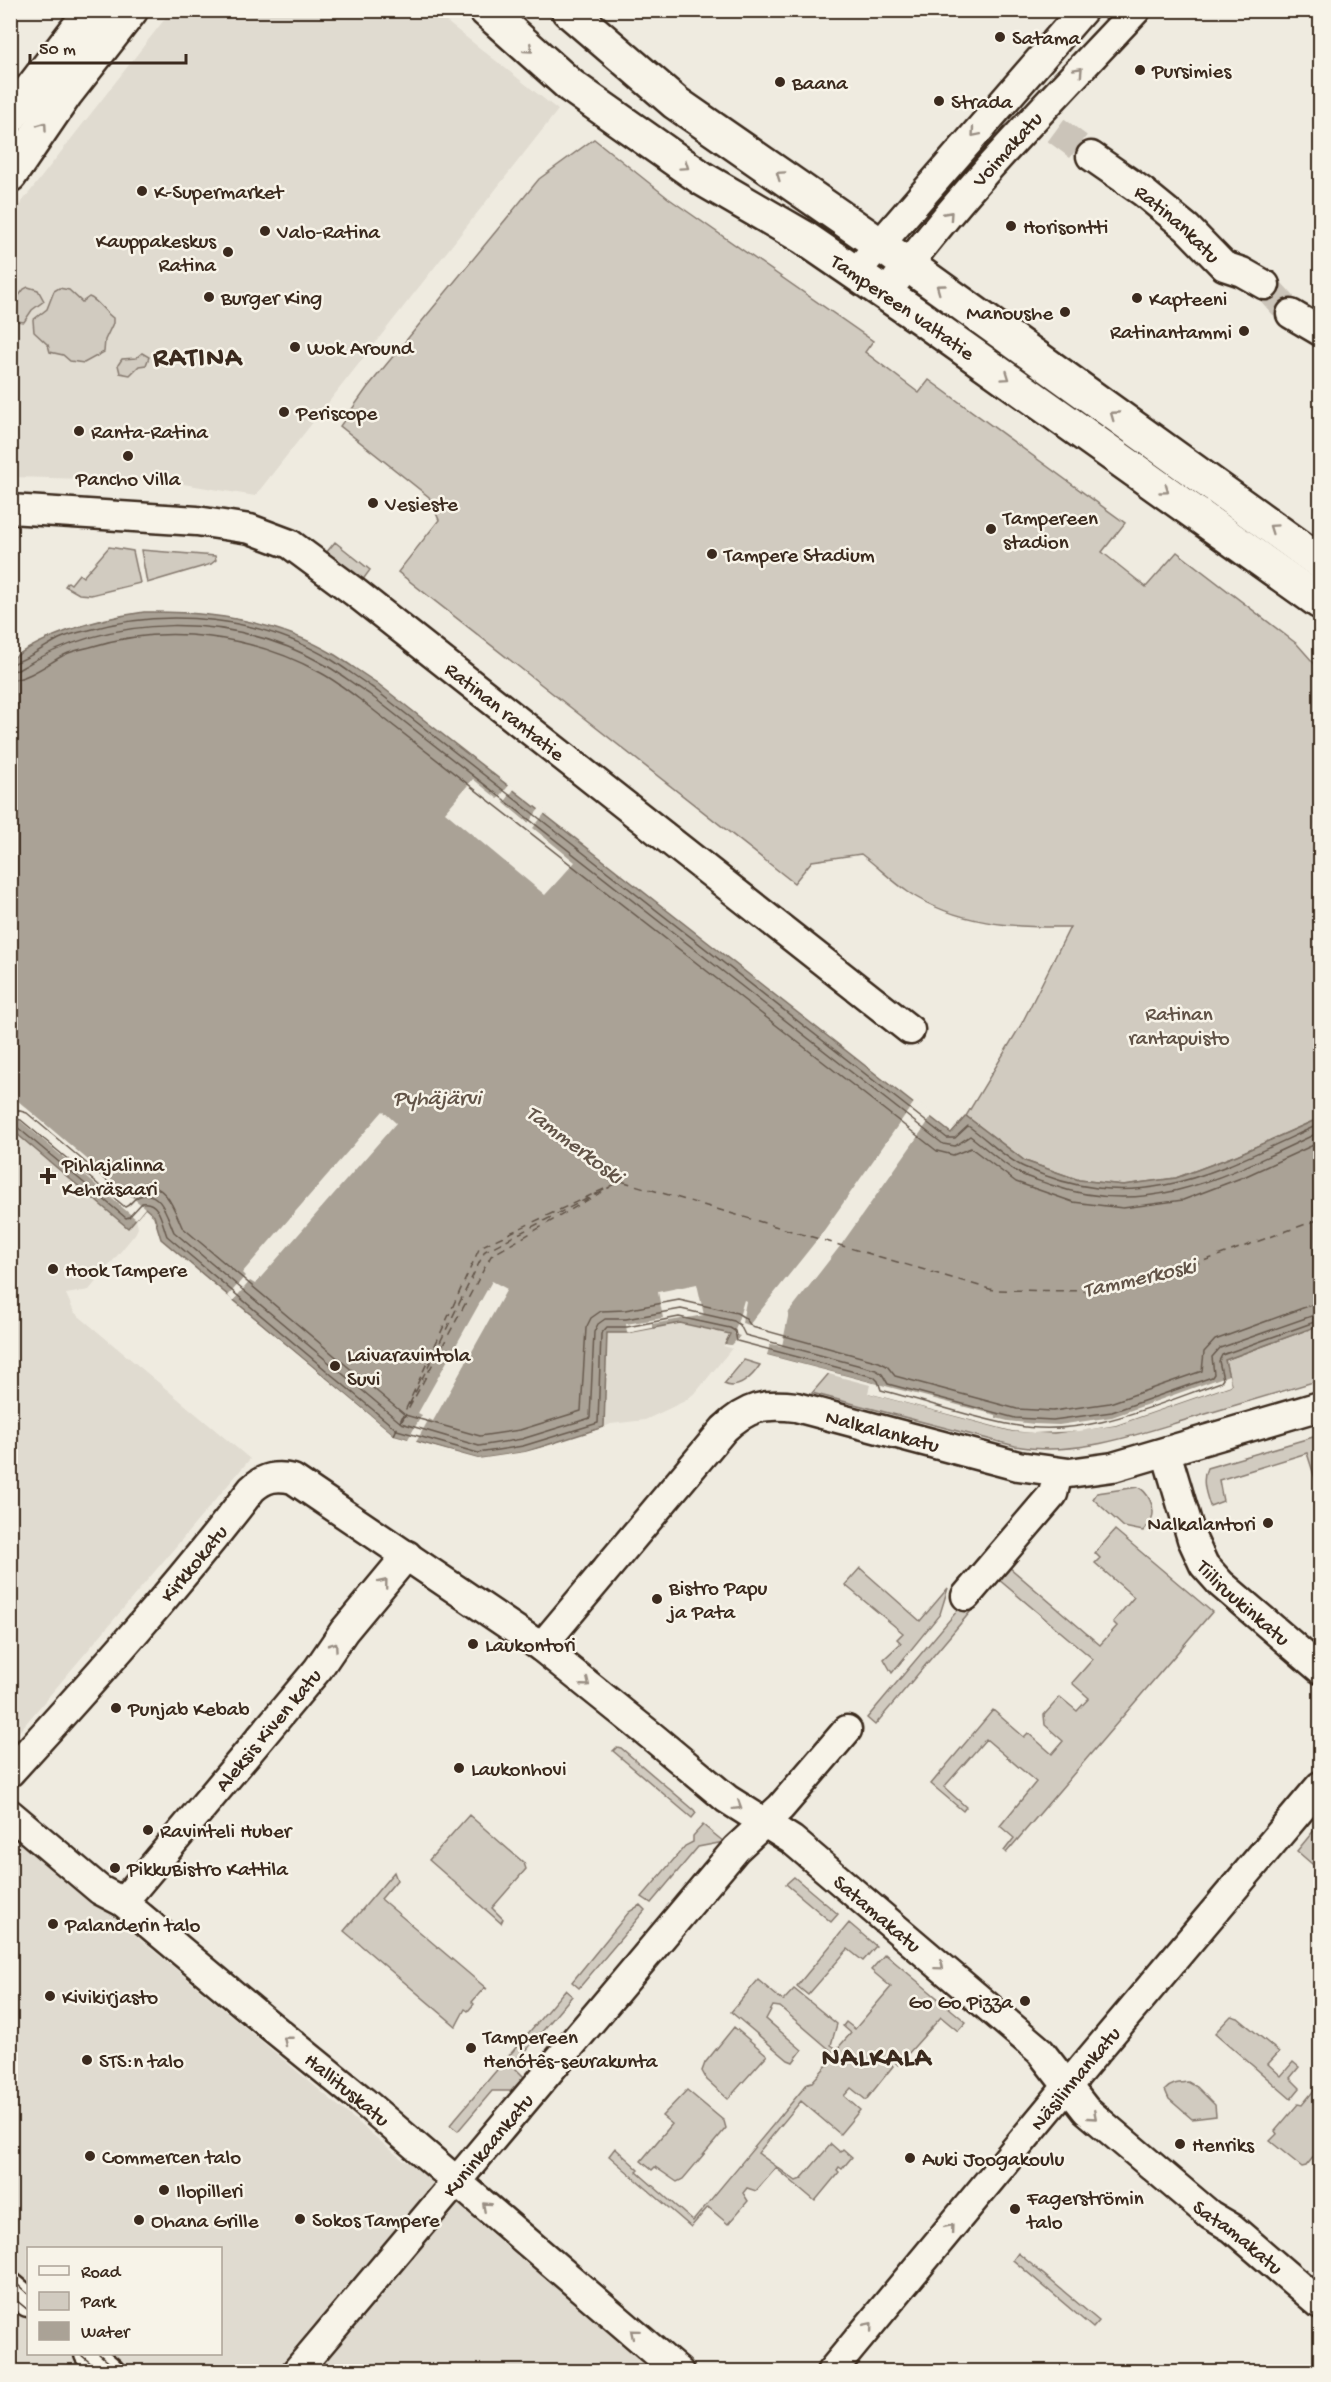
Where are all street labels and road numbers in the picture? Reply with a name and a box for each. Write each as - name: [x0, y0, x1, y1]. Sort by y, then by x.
- street label: Voimakatu: [968, 108, 1050, 194]
- street label: Ratinankatu: [1128, 181, 1224, 270]
- street label: Tampereen valtatie: [824, 250, 979, 369]
- street label: Ratinan rantatie: [438, 659, 569, 769]
- street label: Nalkalankatu: [822, 1406, 942, 1461]
- street label: Kirkkokatu: [157, 1521, 235, 1609]
- street label: Tiiliruukinkatu: [1189, 1555, 1293, 1653]
- street label: Aleksis Kiven katu: [211, 1665, 329, 1798]
- street label: Satamakatu: [826, 1871, 925, 1960]
- street label: Näsilinnankatu: [1027, 2023, 1128, 2137]
- street label: Hallituskatu: [298, 2049, 393, 2134]
- street label: Kuninkaankatu: [439, 2090, 541, 2204]
- street label: Satamakatu: [1186, 2196, 1286, 2282]

